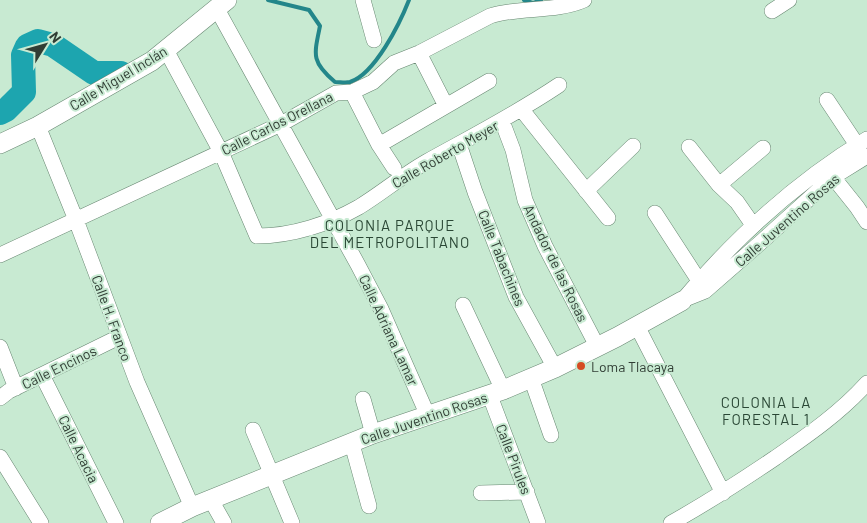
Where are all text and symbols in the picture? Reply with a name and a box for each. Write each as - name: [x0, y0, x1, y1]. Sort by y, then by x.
- north arrow: [20, 20, 70, 70]
- text: N: [46, 28, 65, 46]
- street label: Calle Miguel Inclán: [66, 42, 170, 114]
- street label: Calle Carlos Orellana: [218, 88, 336, 158]
- street label: Calle Roberto Meyer: [389, 117, 501, 191]
- street label: Calle Juventino Rosas: [731, 170, 843, 270]
- street label: Andador de las Rosas: [520, 202, 592, 325]
- street label: Calle Tabachines: [475, 208, 529, 309]
- district label: COLONIA PARQUE DEL METROPOLITANO: [310, 216, 470, 251]
- street label: Calle Adriana Lamar: [356, 272, 422, 388]
- street label: Calle H. Franco: [89, 273, 135, 363]
- street label: Calle Encinos: [19, 342, 99, 392]
- place label: Loma Tlacaya: [591, 358, 674, 375]
- marker: Loma Tlacaya: [575, 360, 587, 372]
- street label: Calle Juventino Rosas: [359, 388, 490, 448]
- district label: COLONIA LA FORESTAL 1: [721, 393, 811, 428]
- street label: Calle Acacia: [55, 412, 103, 486]
- street label: Calle Pirules: [493, 421, 535, 497]

